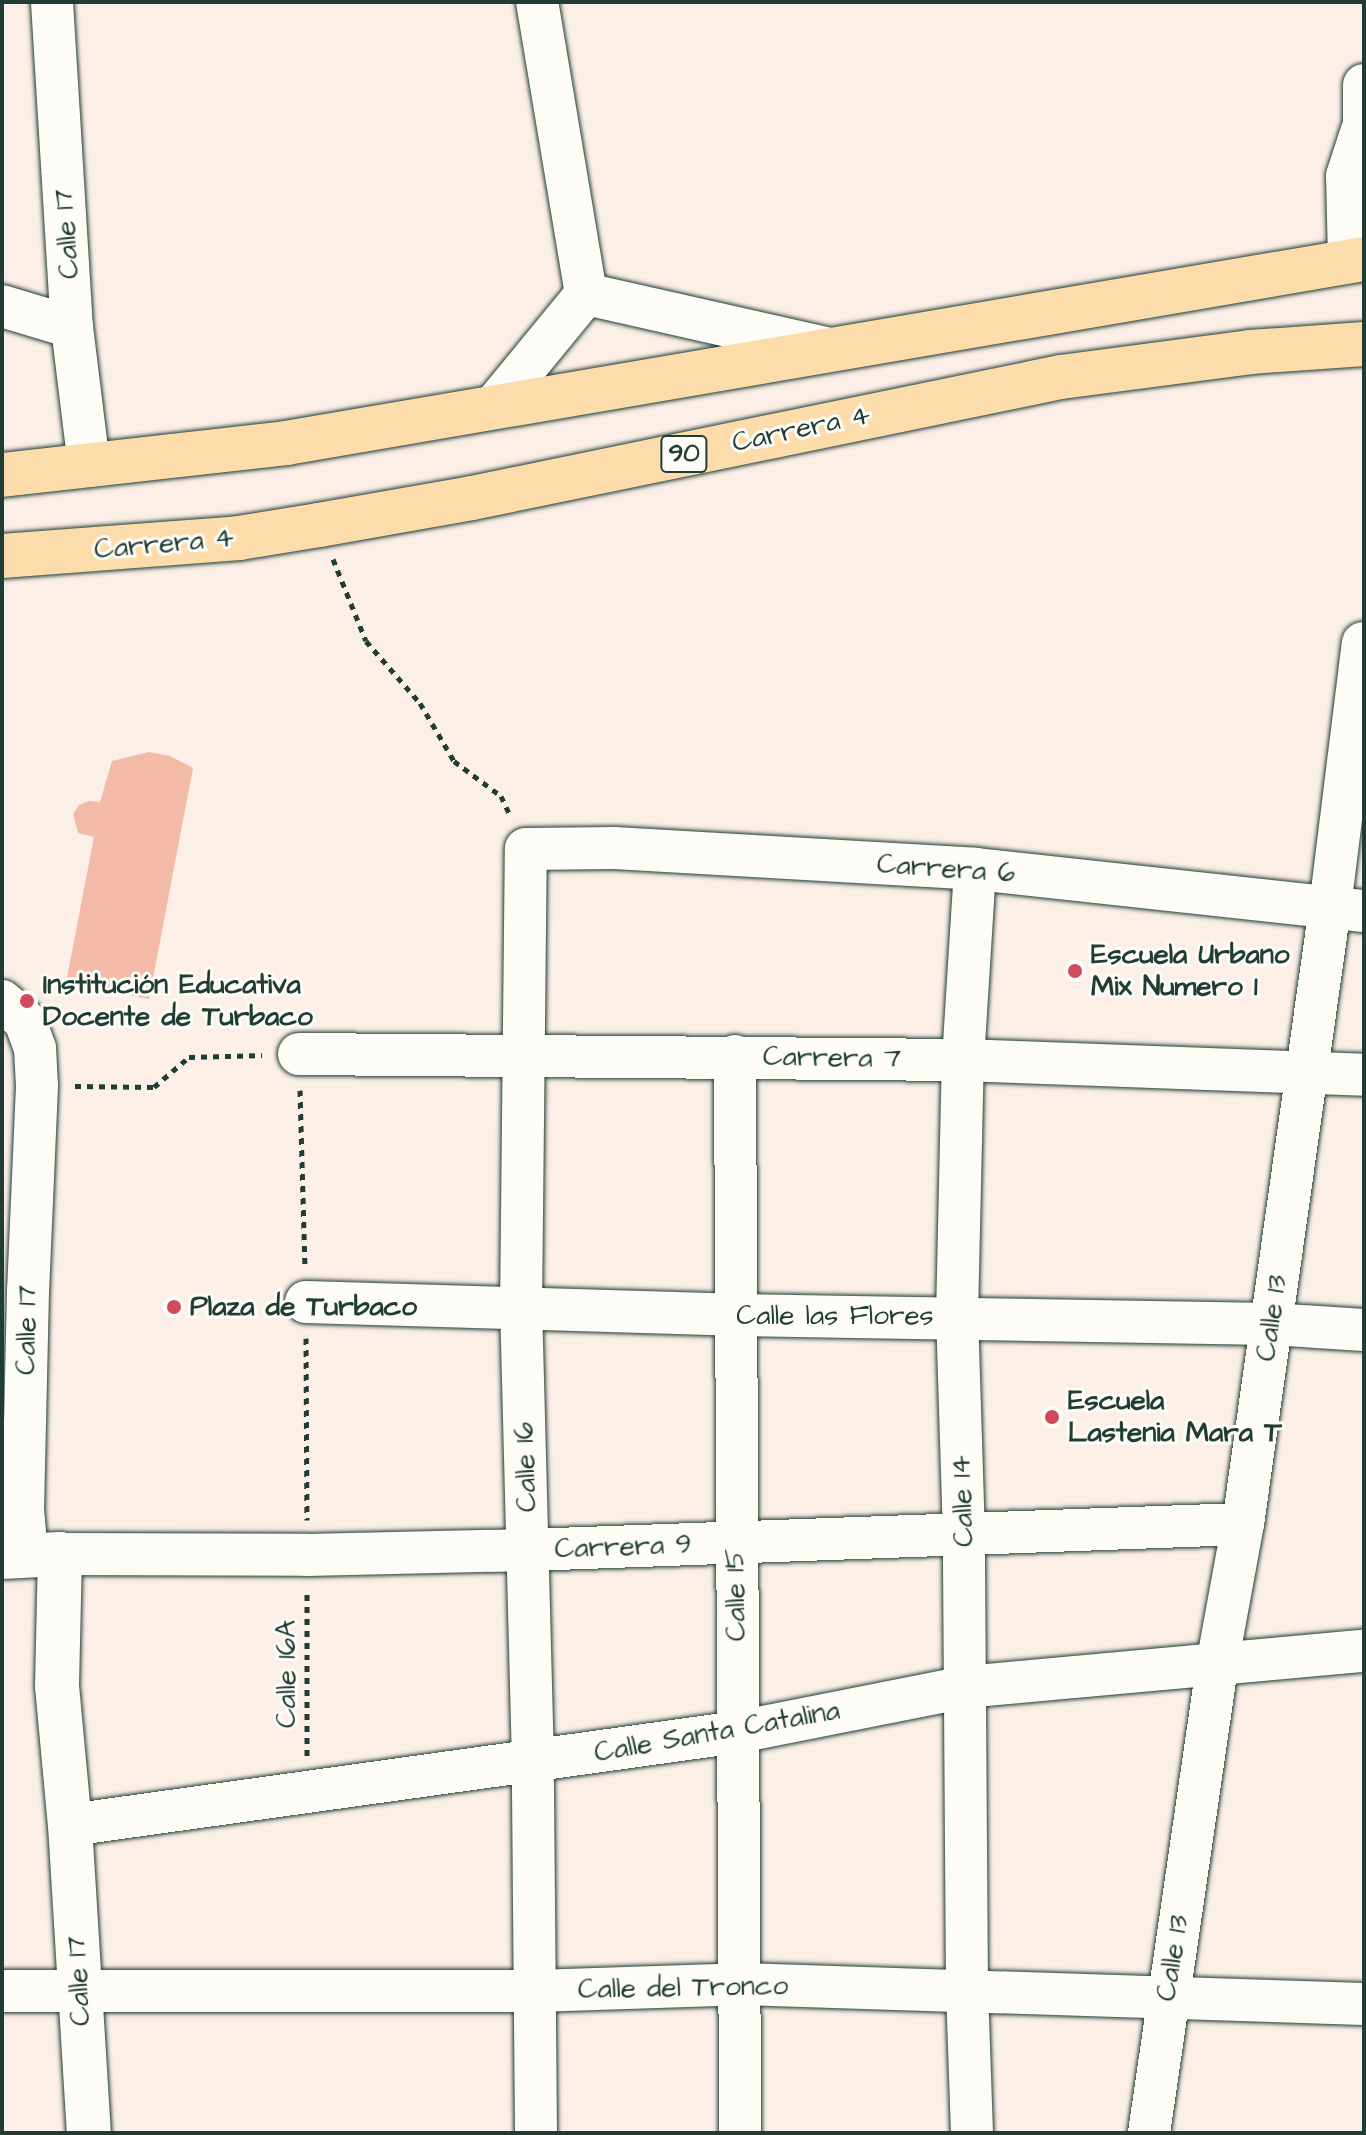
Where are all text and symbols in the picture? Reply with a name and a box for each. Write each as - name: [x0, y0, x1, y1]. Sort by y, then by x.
- street label: Calle 17: [47, 188, 87, 280]
- street label: Carrera 4: [729, 398, 873, 460]
- road number: 90: [660, 432, 708, 476]
- street label: Carrera 4: [93, 521, 235, 567]
- street label: Carrera 6: [876, 847, 1016, 891]
- place label: Escuela Urbano Mix Numero 1: [1091, 938, 1289, 1004]
- marker: Escuela Urbano Mix Numero 1: [1066, 962, 1084, 980]
- place label: Institución Educativa Docente de Turbaco: [43, 968, 313, 1034]
- marker: Institución Educativa Docente de Turbaco: [18, 992, 36, 1010]
- street label: Carrera 7: [763, 1040, 901, 1076]
- street label: Calle 13: [1249, 1273, 1295, 1363]
- street label: Calle 17: [9, 1285, 45, 1375]
- place label: Plaza de Turbaco: [190, 1290, 417, 1324]
- marker: Plaza de Turbaco: [165, 1298, 183, 1316]
- street label: Calle las Flores: [736, 1299, 934, 1333]
- place label: Escuela Lastenia Mara T: [1068, 1384, 1282, 1450]
- marker: Escuela Lastenia Mara T: [1043, 1408, 1061, 1426]
- street label: Calle 16: [508, 1421, 544, 1513]
- street label: Calle 14: [945, 1455, 981, 1547]
- street label: Carrera 9: [554, 1528, 692, 1566]
- street label: Calle 15: [718, 1548, 754, 1642]
- street label: Calle 16A: [270, 1620, 304, 1728]
- street label: Calle Santa Catalina: [592, 1694, 842, 1770]
- street label: Calle 13: [1150, 1912, 1196, 2004]
- street label: Calle 17: [60, 1935, 98, 2027]
- street label: Calle del Tronco: [577, 1969, 789, 2007]

